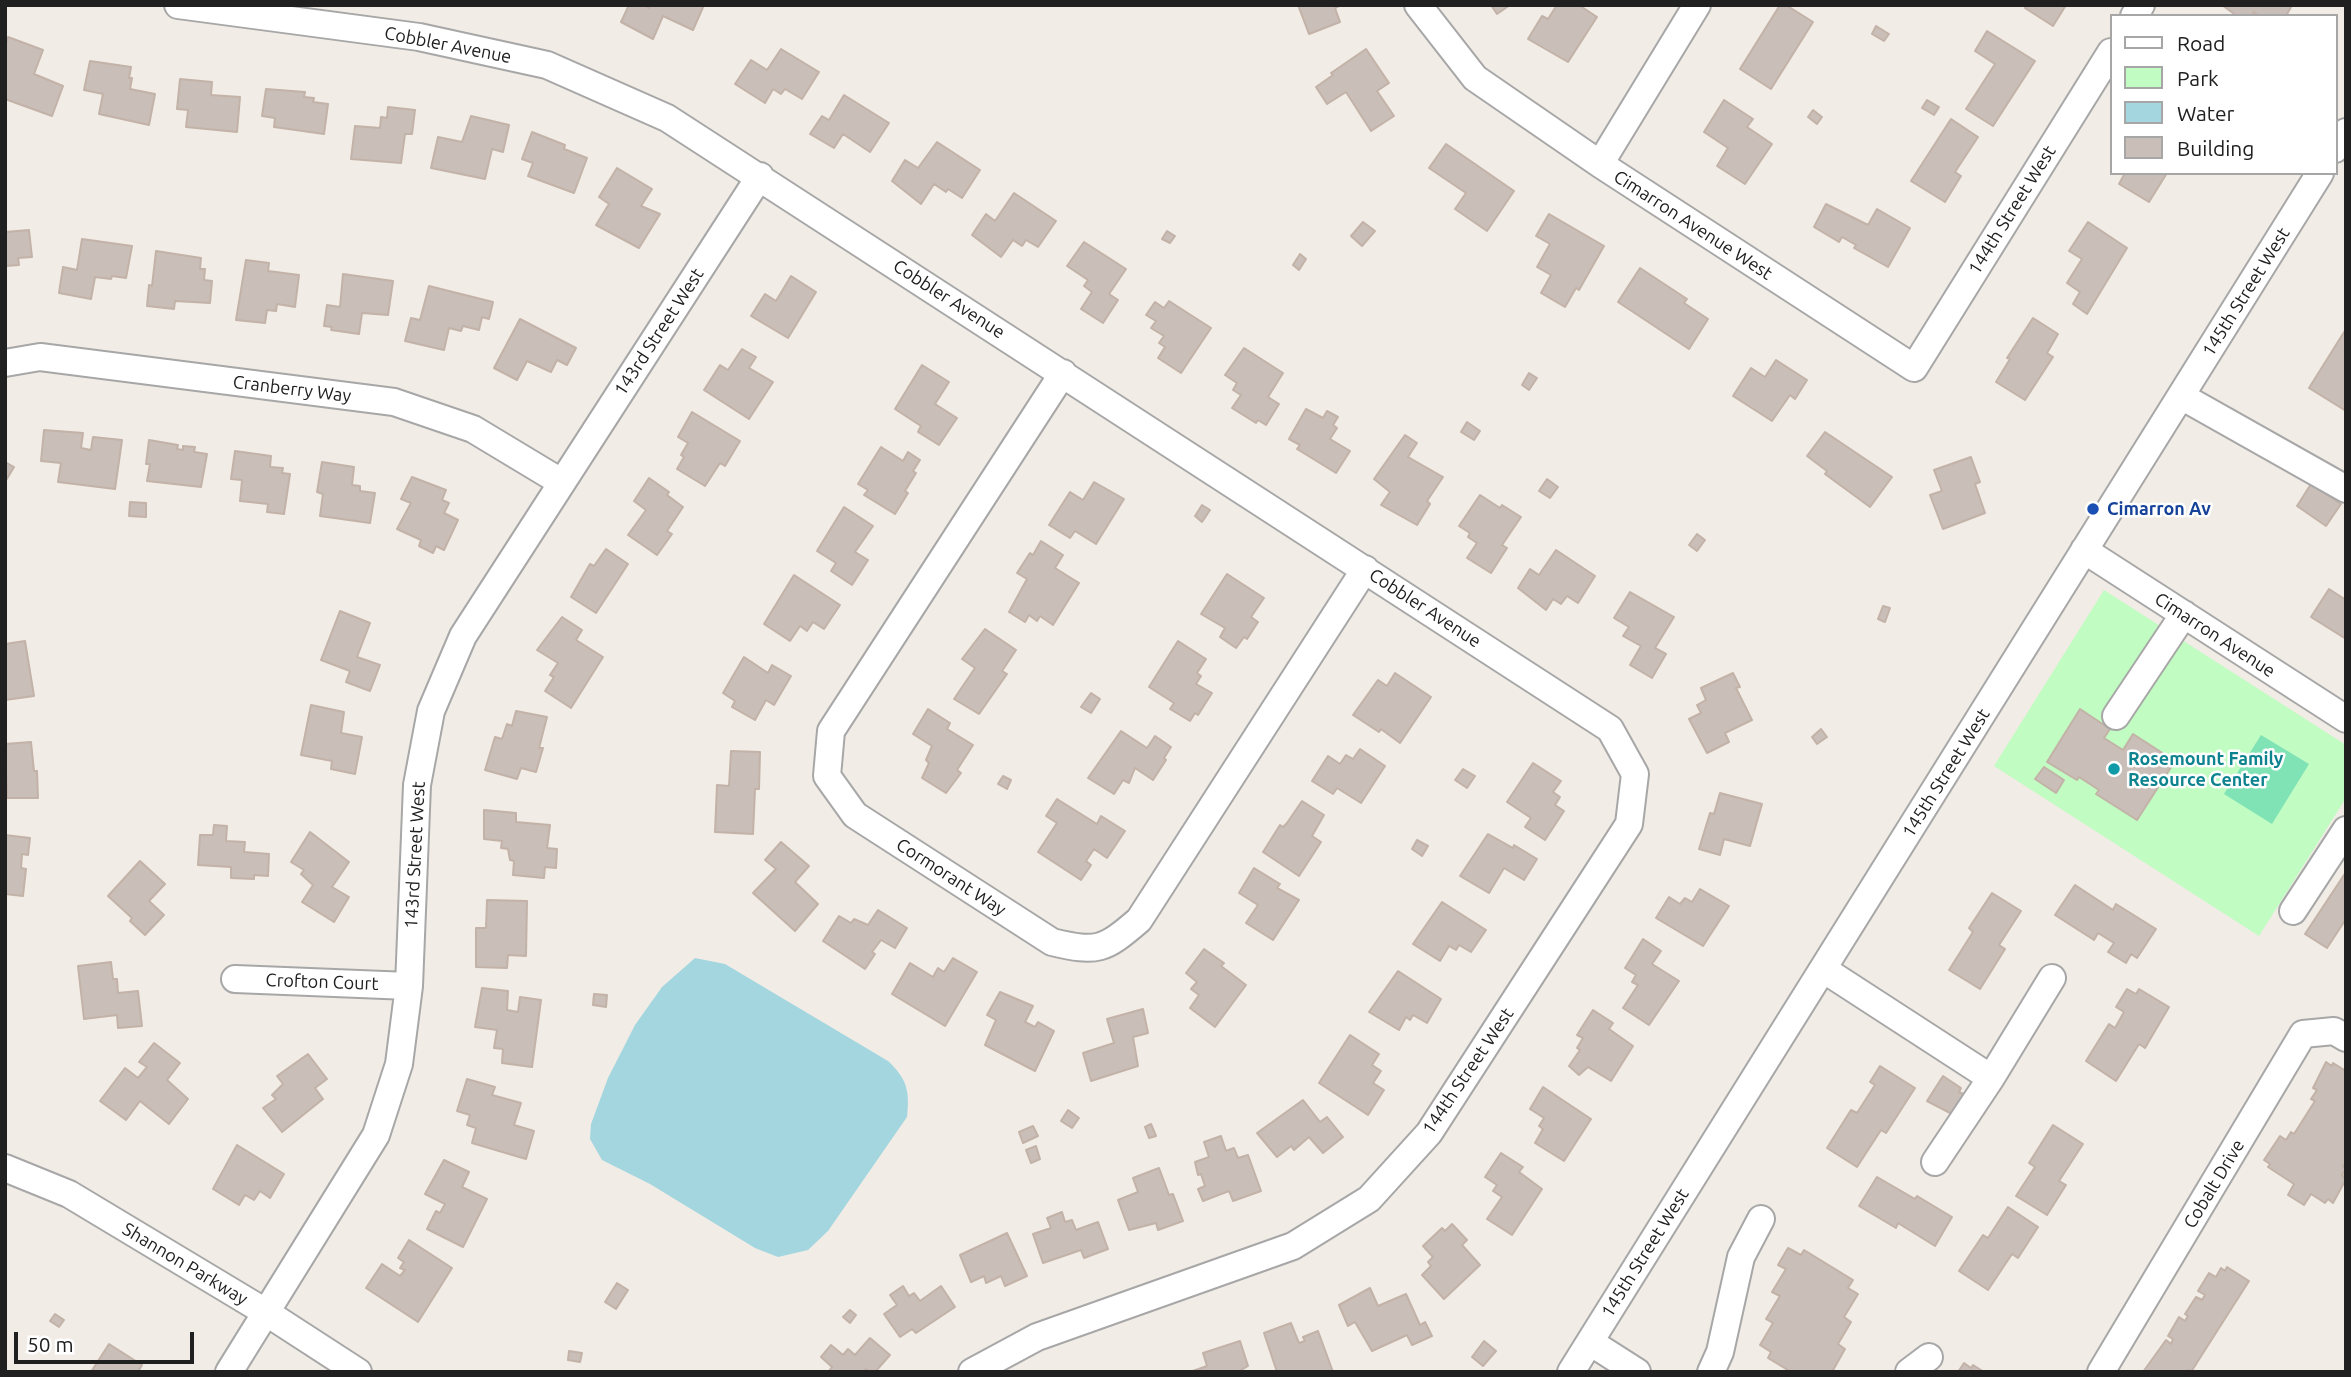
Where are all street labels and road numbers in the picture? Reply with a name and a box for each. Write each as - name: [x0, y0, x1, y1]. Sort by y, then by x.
- street label: Cobbler Avenue: [383, 22, 513, 68]
- street label: 144th Street West: [1964, 142, 2060, 278]
- street label: Cimarron Avenue West: [1610, 166, 1776, 284]
- street label: 145th Street West: [2198, 224, 2294, 360]
- street label: Cobbler Avenue: [889, 255, 1009, 343]
- street label: 143rd Street West: [610, 264, 708, 400]
- street label: Cranberry Way: [232, 371, 352, 407]
- street label: Cobbler Avenue: [1365, 564, 1485, 652]
- street label: Cimarron Avenue: [2151, 588, 2279, 682]
- street label: 145th Street West: [1898, 705, 1994, 841]
- street label: 143rd Street West: [400, 781, 430, 929]
- street label: Cormorant Way: [892, 834, 1010, 920]
- street label: Crofton Court: [265, 969, 379, 995]
- street label: 144th Street West: [1418, 1004, 1518, 1138]
- street label: Cobalt Drive: [2179, 1136, 2249, 1232]
- street label: 145th Street West: [1597, 1185, 1693, 1321]
- street label: Shannon Parkway: [119, 1218, 251, 1310]

